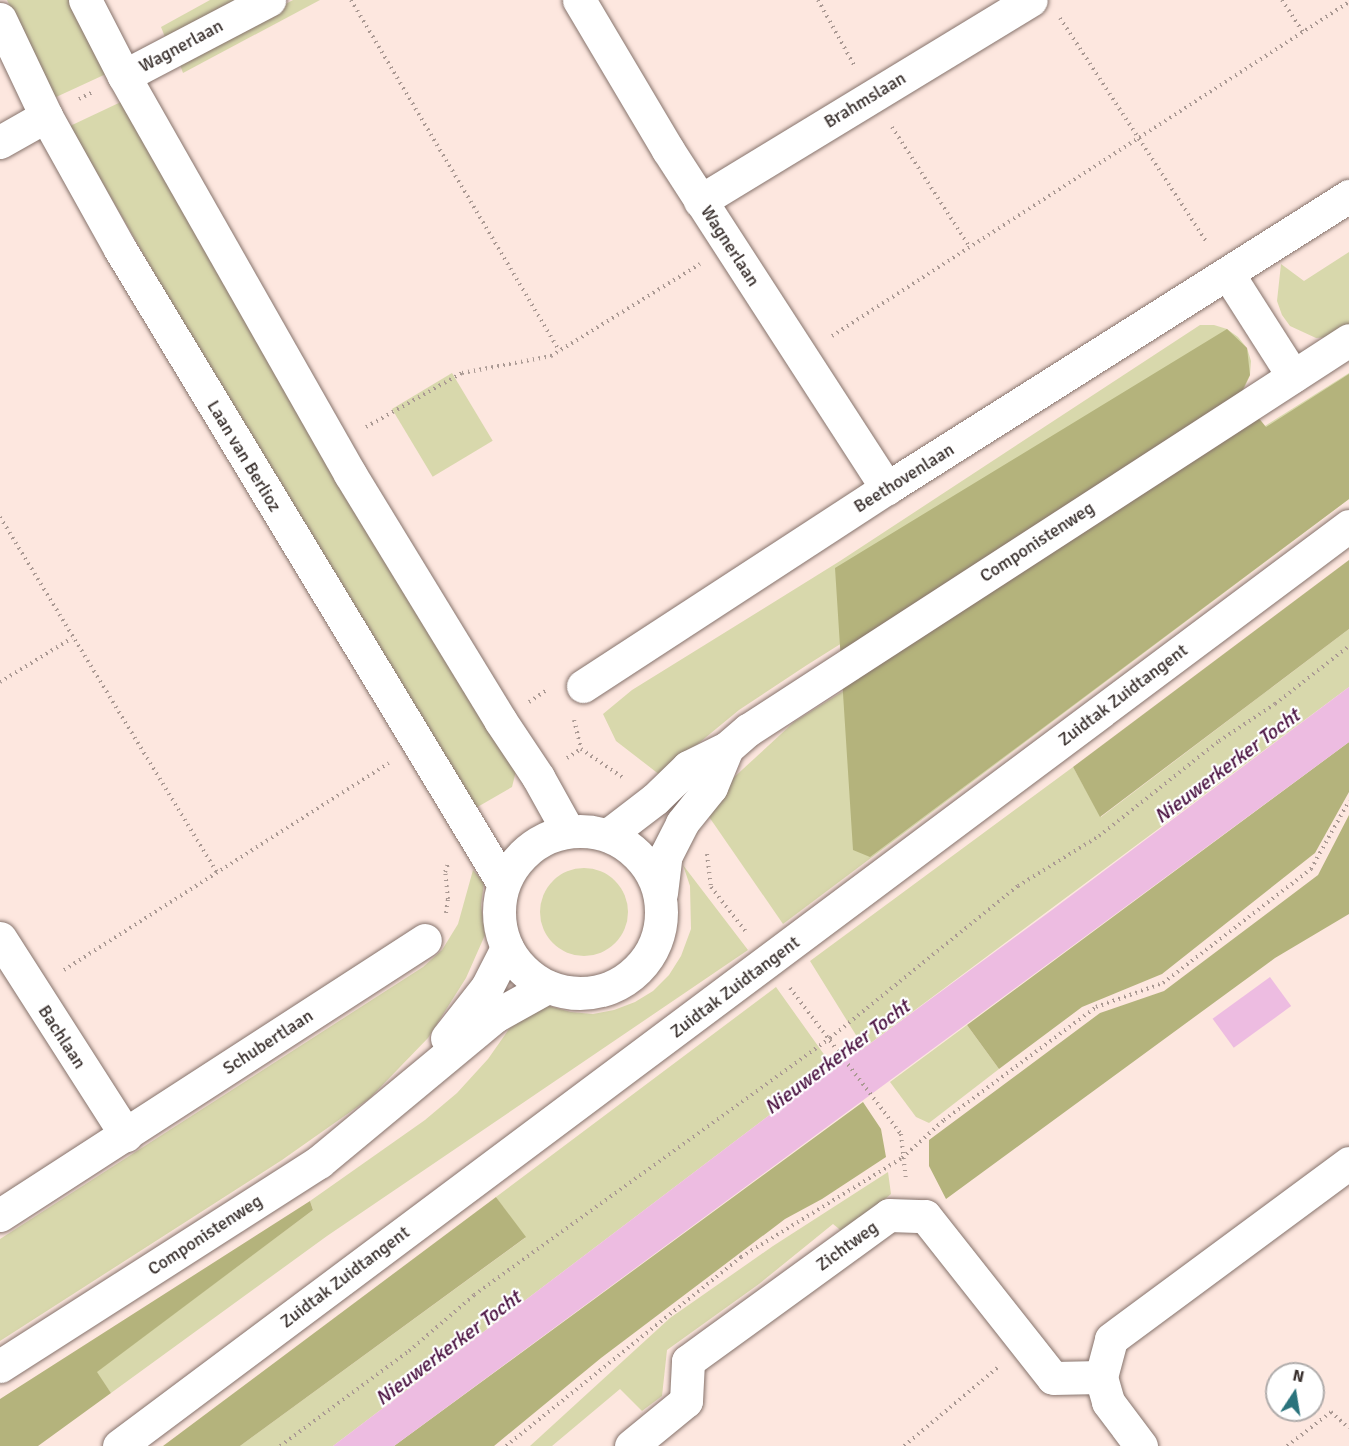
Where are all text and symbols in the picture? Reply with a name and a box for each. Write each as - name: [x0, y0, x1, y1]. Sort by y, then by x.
- street label: Wagnerlaan: [135, 15, 227, 77]
- street label: Brahmslaan: [820, 67, 910, 133]
- street label: Wagnerlaan: [696, 202, 764, 290]
- street label: Laan van Berlioz: [202, 396, 286, 516]
- street label: Beethovenlaan: [850, 439, 958, 517]
- street label: Componistenweg: [976, 497, 1098, 587]
- street label: Zuidtak Zuidtangent: [1054, 639, 1192, 751]
- water label: Nieuwerkerker Tocht: [1150, 704, 1304, 828]
- street label: Zuidtak Zuidtangent: [666, 931, 804, 1043]
- water label: Nieuwerkerker Tocht: [760, 995, 914, 1119]
- street label: Bachlaan: [33, 1001, 91, 1073]
- street label: Schubertlaan: [219, 1005, 317, 1079]
- street label: Componistenweg: [144, 1190, 266, 1280]
- street label: Zichtweg: [812, 1216, 882, 1276]
- street label: Zuidtak Zuidtangent: [276, 1221, 414, 1333]
- water label: Nieuwerkerker Tocht: [371, 1286, 525, 1410]
- north arrow: [1265, 1362, 1325, 1422]
- text: N: [1291, 1365, 1306, 1387]

